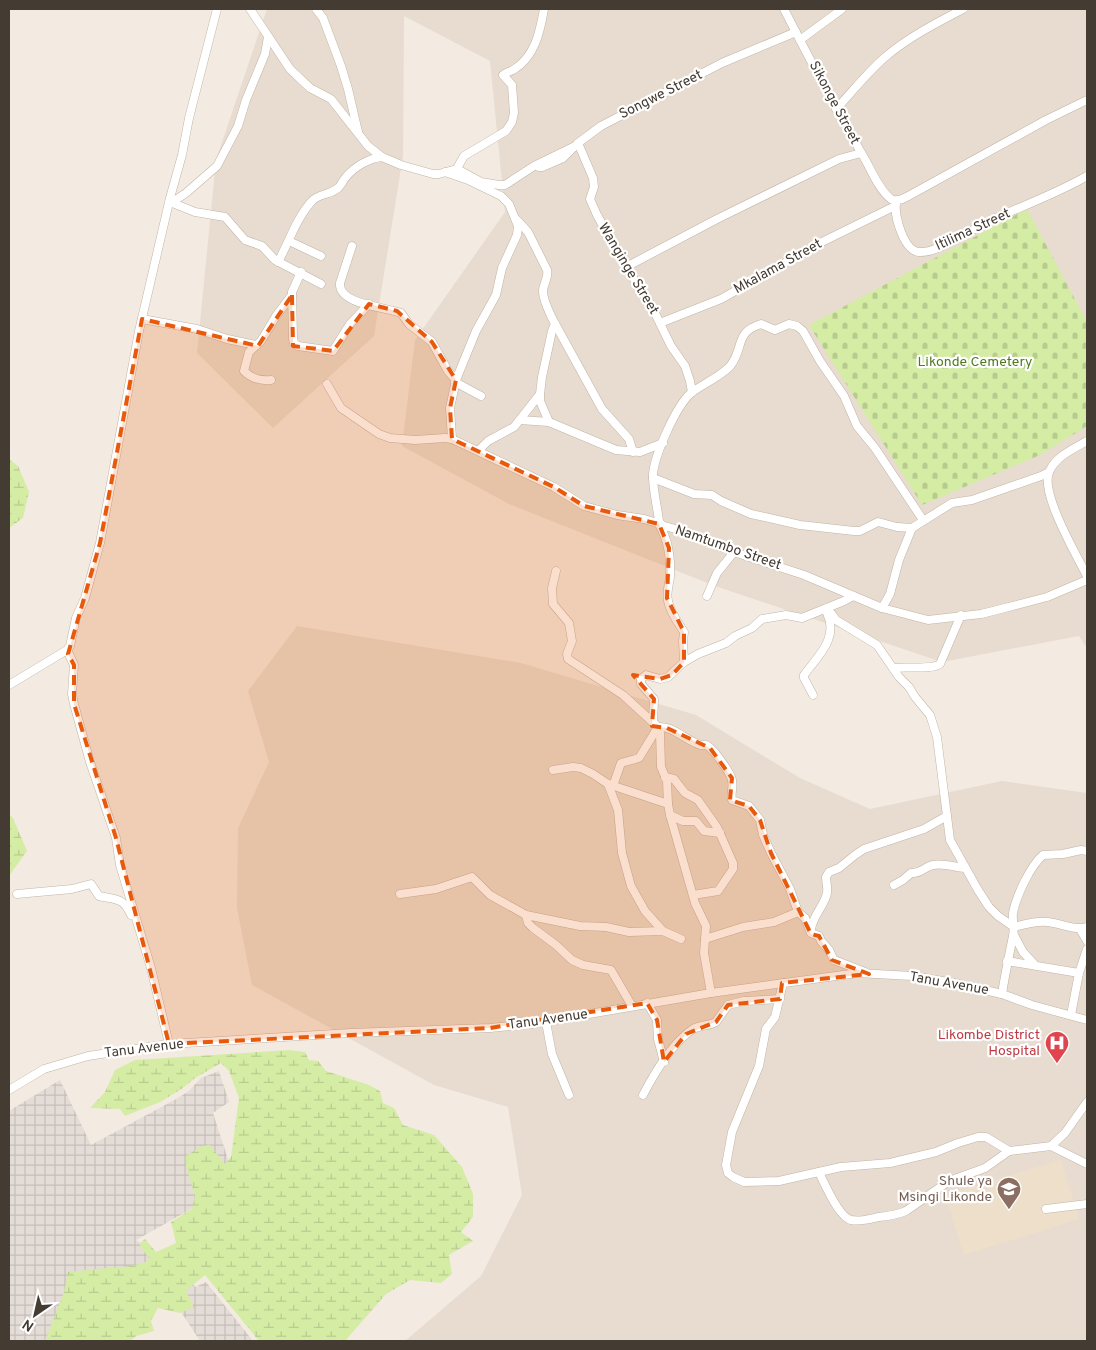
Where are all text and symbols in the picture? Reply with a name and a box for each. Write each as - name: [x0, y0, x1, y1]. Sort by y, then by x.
- street label: Sikonge Street: [805, 58, 863, 148]
- street label: Songwe Street: [617, 67, 705, 123]
- street label: Itilima Street: [933, 205, 1013, 255]
- street label: Wanginge Street: [594, 220, 662, 318]
- street label: Mkalama Street: [731, 236, 825, 298]
- park label: Likonde Cemetery: [918, 354, 1032, 371]
- street label: Namtumbo Street: [673, 522, 783, 574]
- street label: Tanu Avenue: [908, 969, 990, 999]
- street label: Tanu Avenue: [507, 1006, 589, 1034]
- place label: Likombe District Hospital: [938, 1027, 1040, 1060]
- hospital icon: Likombe District Hospital: [1044, 1030, 1070, 1064]
- street label: Tanu Avenue: [103, 1036, 185, 1062]
- place label: Shule ya Msingi Likonde: [898, 1173, 992, 1206]
- school or university icon: Shule ya Msingi Likonde: [996, 1176, 1022, 1210]
- north arrow: [10, 1290, 60, 1340]
- text: N: [20, 1315, 37, 1334]

